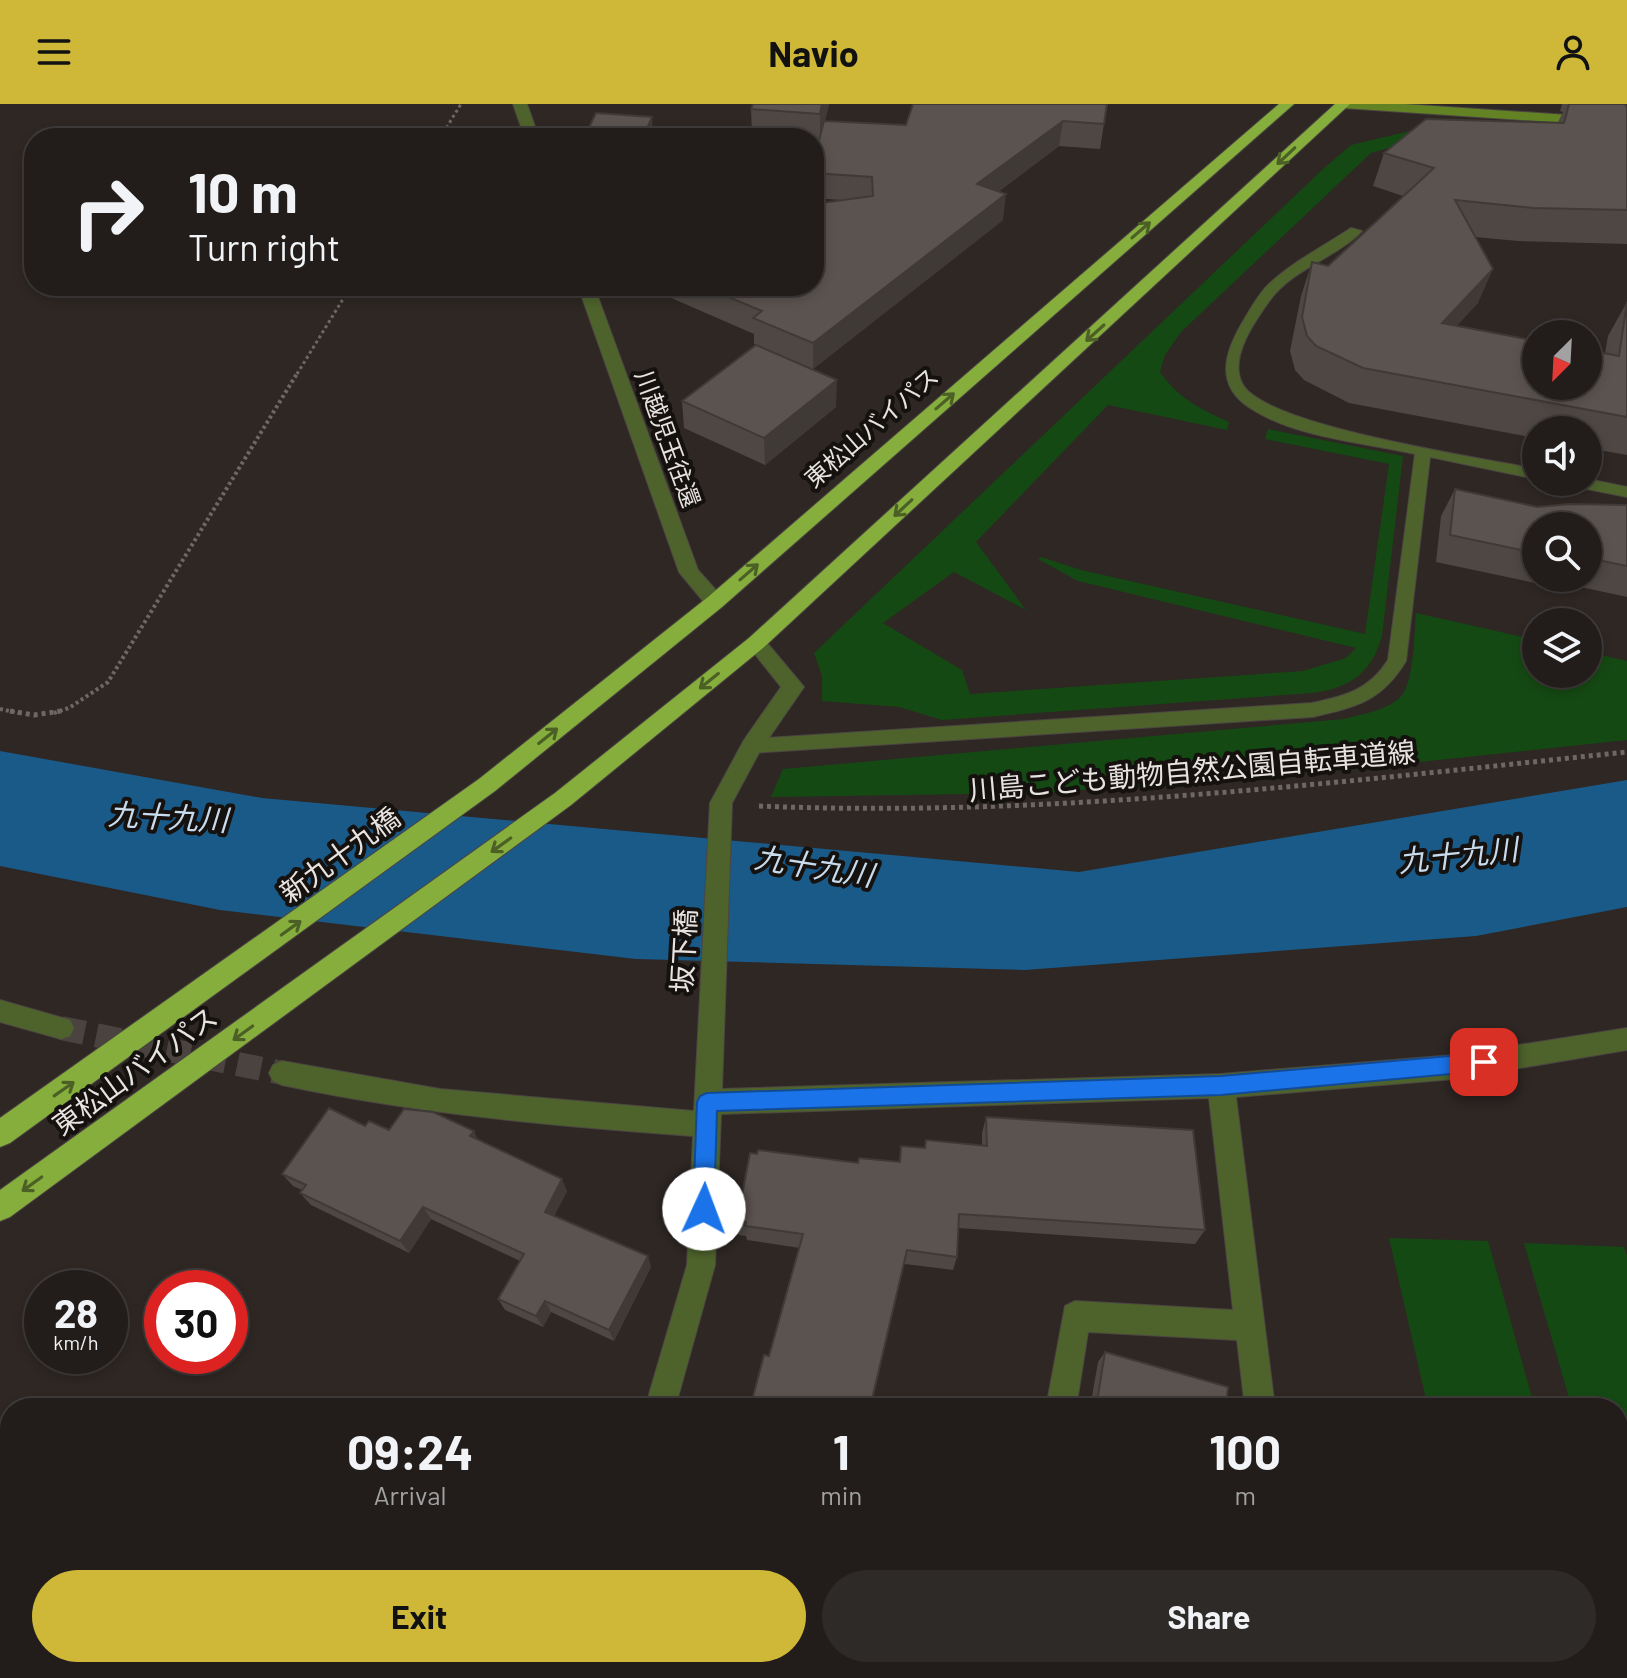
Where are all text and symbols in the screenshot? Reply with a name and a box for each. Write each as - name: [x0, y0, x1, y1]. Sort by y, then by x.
- icon: menu: [32, 30, 76, 74]
- icon: person: [1551, 30, 1595, 74]
- text: Navio: [768, 31, 859, 74]
- one-way arrow: [1276, 147, 1296, 165]
- text: 10 m: [188, 157, 298, 224]
- icon: right: [56, 160, 160, 264]
- one-way arrow: [1130, 222, 1150, 240]
- text: Turn right: [188, 225, 340, 268]
- north arrow: [1522, 320, 1602, 400]
- map controls: [1522, 320, 1602, 688]
- one-way arrow: [1085, 324, 1105, 342]
- street label: 東松山バイパス: [798, 361, 944, 493]
- street label: 川越児玉往還: [630, 366, 707, 511]
- one-way arrow: [935, 393, 955, 411]
- button: sound: [1522, 416, 1602, 496]
- one-way arrow: [893, 498, 913, 516]
- button: search: [1522, 512, 1602, 592]
- one-way arrow: [739, 564, 759, 582]
- button: layers: [1522, 608, 1602, 688]
- one-way arrow: [699, 672, 720, 690]
- one-way arrow: [537, 728, 558, 745]
- street label: 川島こども動物自然公園自転車道線: [967, 734, 1417, 806]
- water label: 九十九川: [107, 795, 232, 837]
- street label: 新九十九橋: [273, 799, 406, 909]
- water label: 九十九川: [1396, 830, 1522, 878]
- one-way arrow: [490, 837, 512, 853]
- water label: 九十九川: [752, 838, 879, 893]
- street label: 坂下橋: [664, 908, 702, 994]
- one-way arrow: [280, 919, 302, 936]
- street label: 東松山バイパス: [45, 999, 223, 1141]
- one-way arrow: [233, 1025, 255, 1041]
- pin: [1450, 1028, 1518, 1096]
- icon: arrive: [1462, 1040, 1506, 1084]
- one-way arrow: [52, 1081, 74, 1097]
- position arrow: [662, 1167, 746, 1251]
- one-way arrow: [22, 1175, 43, 1192]
- speed limit sign: 30: [144, 1270, 248, 1374]
- text: 28: [54, 1288, 98, 1336]
- text: km/h: [53, 1330, 99, 1354]
- text: 09:24: [347, 1422, 473, 1480]
- text: 1: [833, 1422, 850, 1480]
- text: 100: [1209, 1422, 1281, 1480]
- text: Arrival: [374, 1479, 446, 1510]
- text: min: [820, 1479, 862, 1510]
- text: m: [1234, 1479, 1256, 1510]
- button: Exit: [32, 1570, 806, 1662]
- button: Share: [822, 1570, 1596, 1662]

